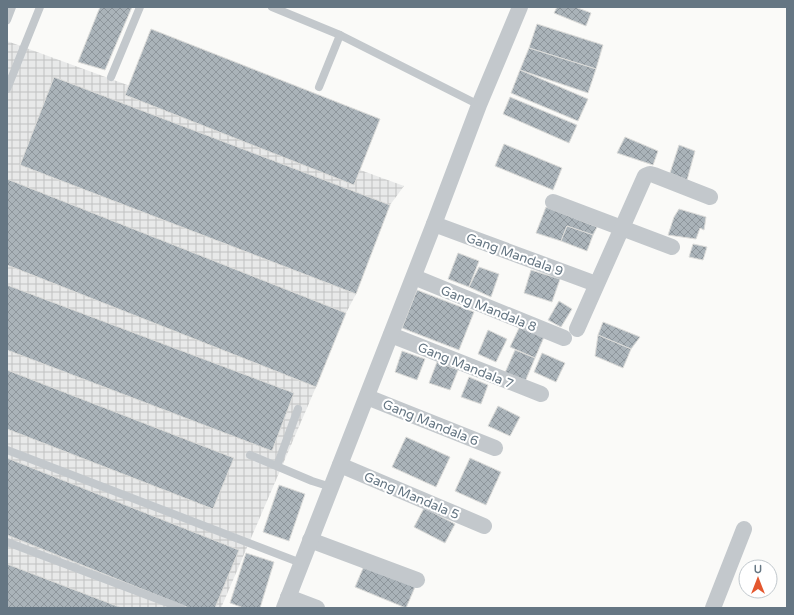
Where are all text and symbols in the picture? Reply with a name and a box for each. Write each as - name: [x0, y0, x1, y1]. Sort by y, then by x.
- street label: Gang Mandala 9: [464, 230, 565, 280]
- street label: Gang Mandala 8: [438, 282, 539, 335]
- street label: Gang Mandala 7: [415, 339, 516, 392]
- street label: Gang Mandala 6: [380, 396, 481, 449]
- street label: Gang Mandala 5: [362, 469, 462, 523]
- north arrow: [738, 559, 778, 599]
- text: U: [754, 563, 762, 576]

